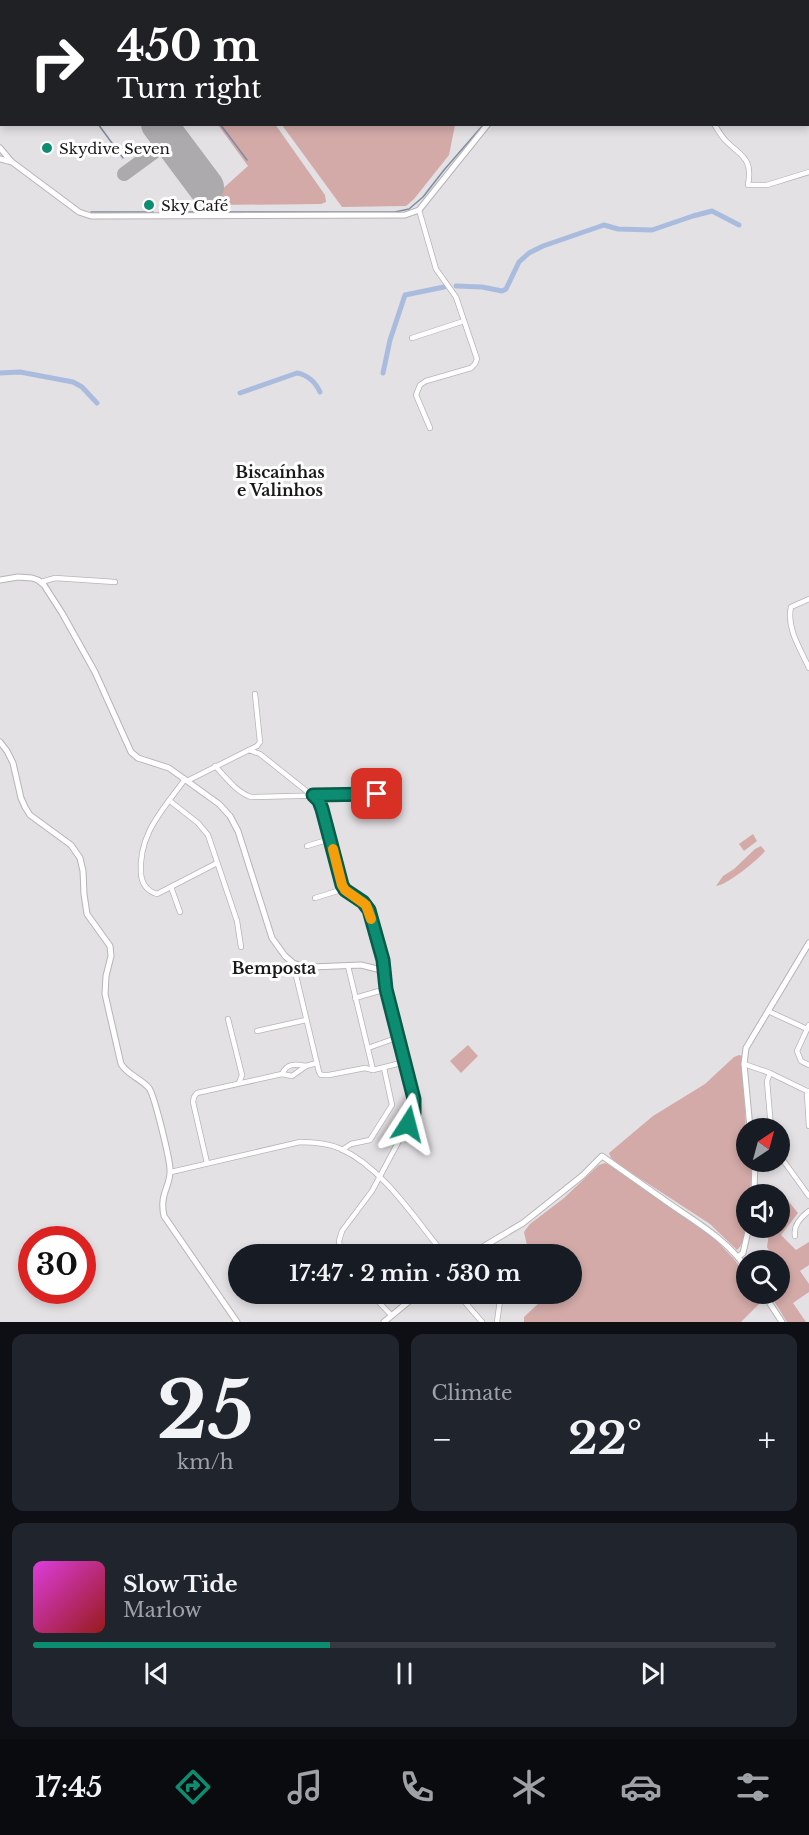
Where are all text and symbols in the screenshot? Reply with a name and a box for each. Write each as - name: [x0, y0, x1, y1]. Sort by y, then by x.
- text: 450 m: [117, 20, 259, 72]
- icon: right: [18, 24, 96, 102]
- text: Turn right: [117, 72, 261, 105]
- place label: Skydive Seven: [59, 139, 170, 158]
- marker: Skydive Seven: [40, 141, 54, 155]
- place label: Sky Café: [161, 196, 228, 215]
- marker: Sky Café: [142, 198, 156, 212]
- district label: Biscaínhas e Valinhos: [235, 462, 325, 500]
- pin: [351, 768, 402, 819]
- icon: arrive: [360, 777, 393, 810]
- district label: Bemposta: [232, 958, 316, 978]
- position arrow: [376, 1092, 440, 1156]
- north arrow: [736, 1118, 790, 1172]
- map controls: [736, 1118, 790, 1304]
- button: sound: [736, 1184, 790, 1238]
- speed limit sign: 30: [18, 1226, 96, 1304]
- button: search: [736, 1250, 790, 1304]
- text: 17:47 · 2 min · 530 m: [289, 1260, 521, 1287]
- text: 25: [157, 1362, 254, 1459]
- text: Climate: [432, 1381, 512, 1405]
- text: 22°: [568, 1410, 642, 1466]
- text: −: [432, 1419, 452, 1460]
- text: +: [758, 1419, 776, 1460]
- text: km/h: [177, 1450, 234, 1474]
- text: Slow Tide: [123, 1571, 238, 1598]
- text: Marlow: [123, 1598, 202, 1622]
- icon: previous: [140, 1657, 173, 1690]
- icon: pause: [388, 1657, 421, 1690]
- icon: next: [636, 1657, 669, 1690]
- icon: directions: [172, 1766, 214, 1808]
- icon: music: [284, 1766, 326, 1808]
- icon: phone: [396, 1766, 438, 1808]
- icon: climate: [508, 1766, 550, 1808]
- icon: car: [620, 1766, 662, 1808]
- icon: filters: [732, 1766, 774, 1808]
- text: 17:45: [35, 1771, 102, 1804]

